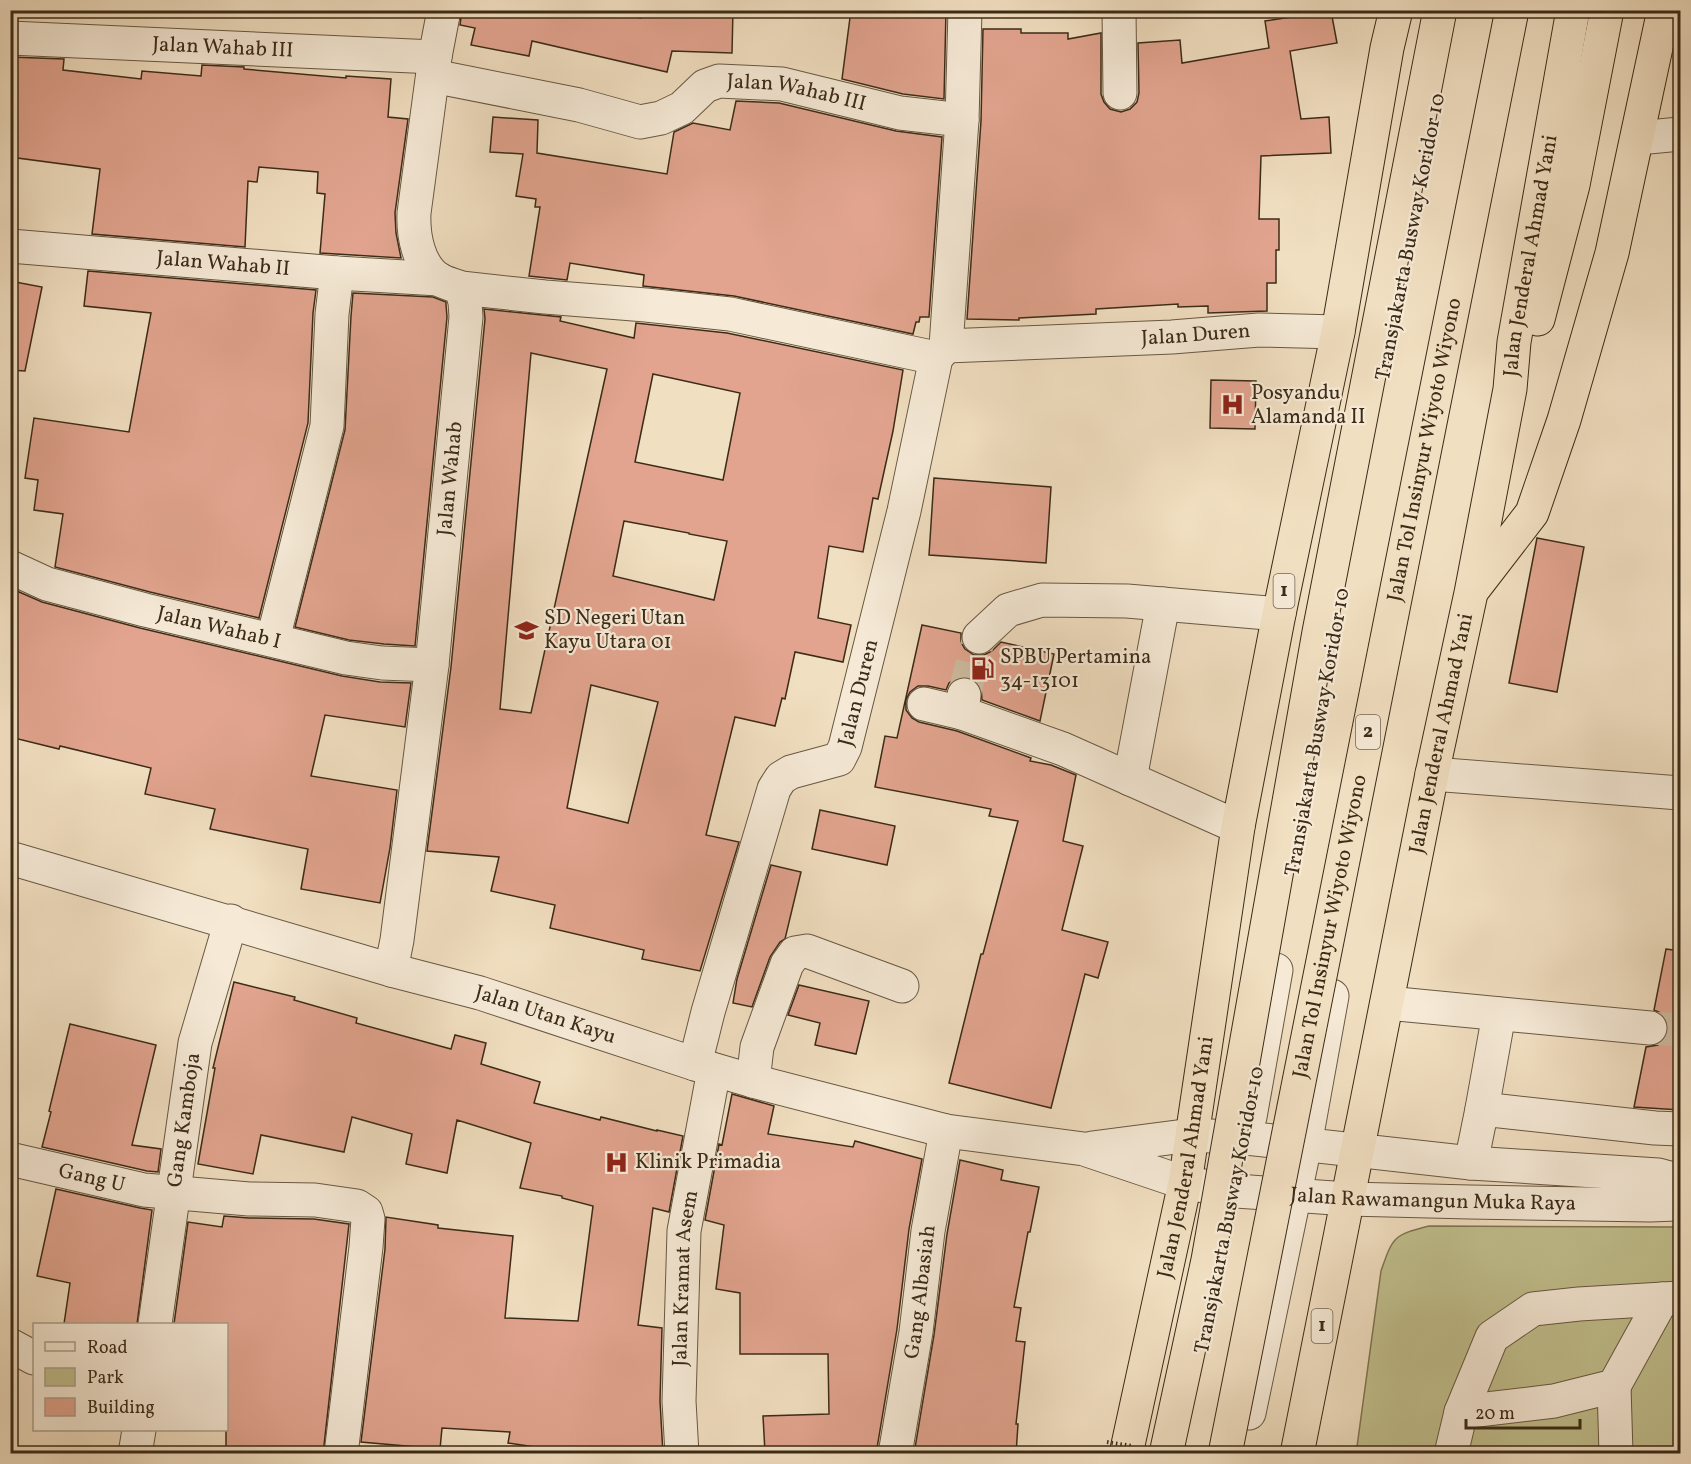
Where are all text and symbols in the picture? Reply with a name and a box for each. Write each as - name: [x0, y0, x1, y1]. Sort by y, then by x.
- street label: Jalan Wahab III: [152, 30, 294, 65]
- street label: Jalan Wahab III: [726, 67, 869, 119]
- street label: Transjakarta Busway Koridor 10: [1369, 91, 1453, 383]
- street label: Jalan Jenderal Ahmad Yani: [1497, 133, 1565, 378]
- street label: Jalan Wahab II: [155, 244, 291, 284]
- street label: Jalan Tol Insinyur Wiyoto Wiyono: [1380, 295, 1469, 604]
- street label: Jalan Duren: [1141, 316, 1251, 353]
- place label: Posyandu Alamanda II: [1251, 379, 1365, 432]
- hospital icon: Posyandu Alamanda II: [1220, 392, 1246, 418]
- street label: Jalan Wahab: [430, 420, 470, 537]
- road number: 1: [1274, 574, 1294, 608]
- street label: Transjakarta Busway Koridor 10: [1278, 586, 1358, 878]
- street label: Jalan Wahab I: [154, 599, 284, 656]
- place label: SD Negeri Utan Kayu Utara 01: [544, 604, 685, 657]
- street label: Jalan Jenderal Ahmad Yani: [1402, 610, 1481, 856]
- school or university icon: SD Negeri Utan Kayu Utara 01: [513, 617, 539, 643]
- street label: Jalan Duren: [831, 636, 886, 749]
- place label: SPBU Pertamina 34-13101: [1000, 643, 1152, 696]
- fuel station icon: SPBU Pertamina 34-13101: [969, 656, 995, 682]
- road number: 2: [1356, 715, 1380, 749]
- street label: Jalan Tol Insinyur Wiyoto Wiyono: [1286, 772, 1374, 1081]
- street label: Jalan Utan Kayu: [472, 978, 620, 1051]
- street label: Jalan Jenderal Ahmad Yani: [1150, 1034, 1221, 1281]
- street label: Gang Kamboja: [160, 1051, 208, 1189]
- street label: Transjakarta Busway Koridor 10: [1188, 1064, 1272, 1356]
- place label: Klinik Primadia: [635, 1148, 781, 1177]
- hospital icon: Klinik Primadia: [604, 1149, 630, 1175]
- street label: Gang U: [56, 1156, 128, 1200]
- street label: Jalan Rawamangun Muka Raya: [1289, 1180, 1576, 1218]
- street label: Jalan Kramat Asem: [666, 1188, 706, 1367]
- street label: Gang Albasiah: [897, 1223, 943, 1361]
- road number: 1: [1312, 1309, 1332, 1343]
- legend: [33, 1323, 228, 1431]
- text: Road: [87, 1336, 128, 1361]
- text: Park: [87, 1366, 124, 1391]
- scale bar: [1466, 1392, 1580, 1430]
- text: Building: [87, 1396, 155, 1421]
- text: 20 m: [1475, 1402, 1515, 1427]

